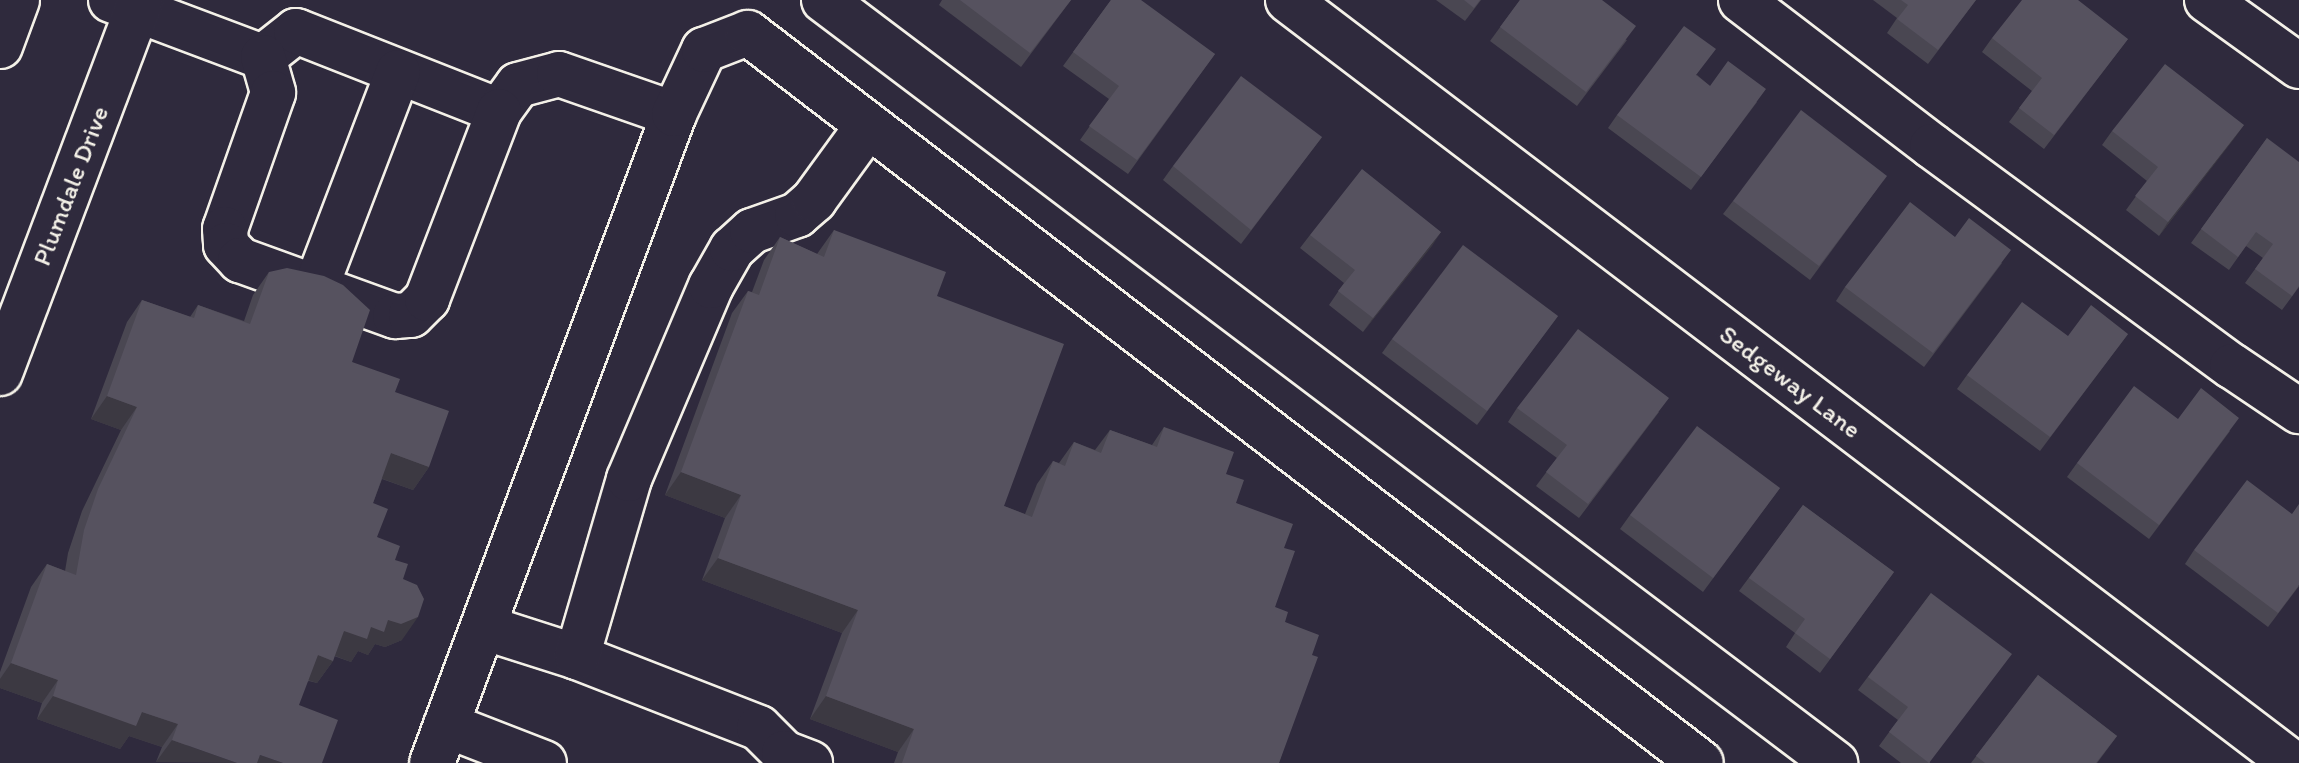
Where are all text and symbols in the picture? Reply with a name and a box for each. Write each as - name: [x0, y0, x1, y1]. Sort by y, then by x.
- street label: Plumdale Drive: [26, 102, 116, 270]
- street label: Sedgeway Lane: [1713, 318, 1867, 446]

